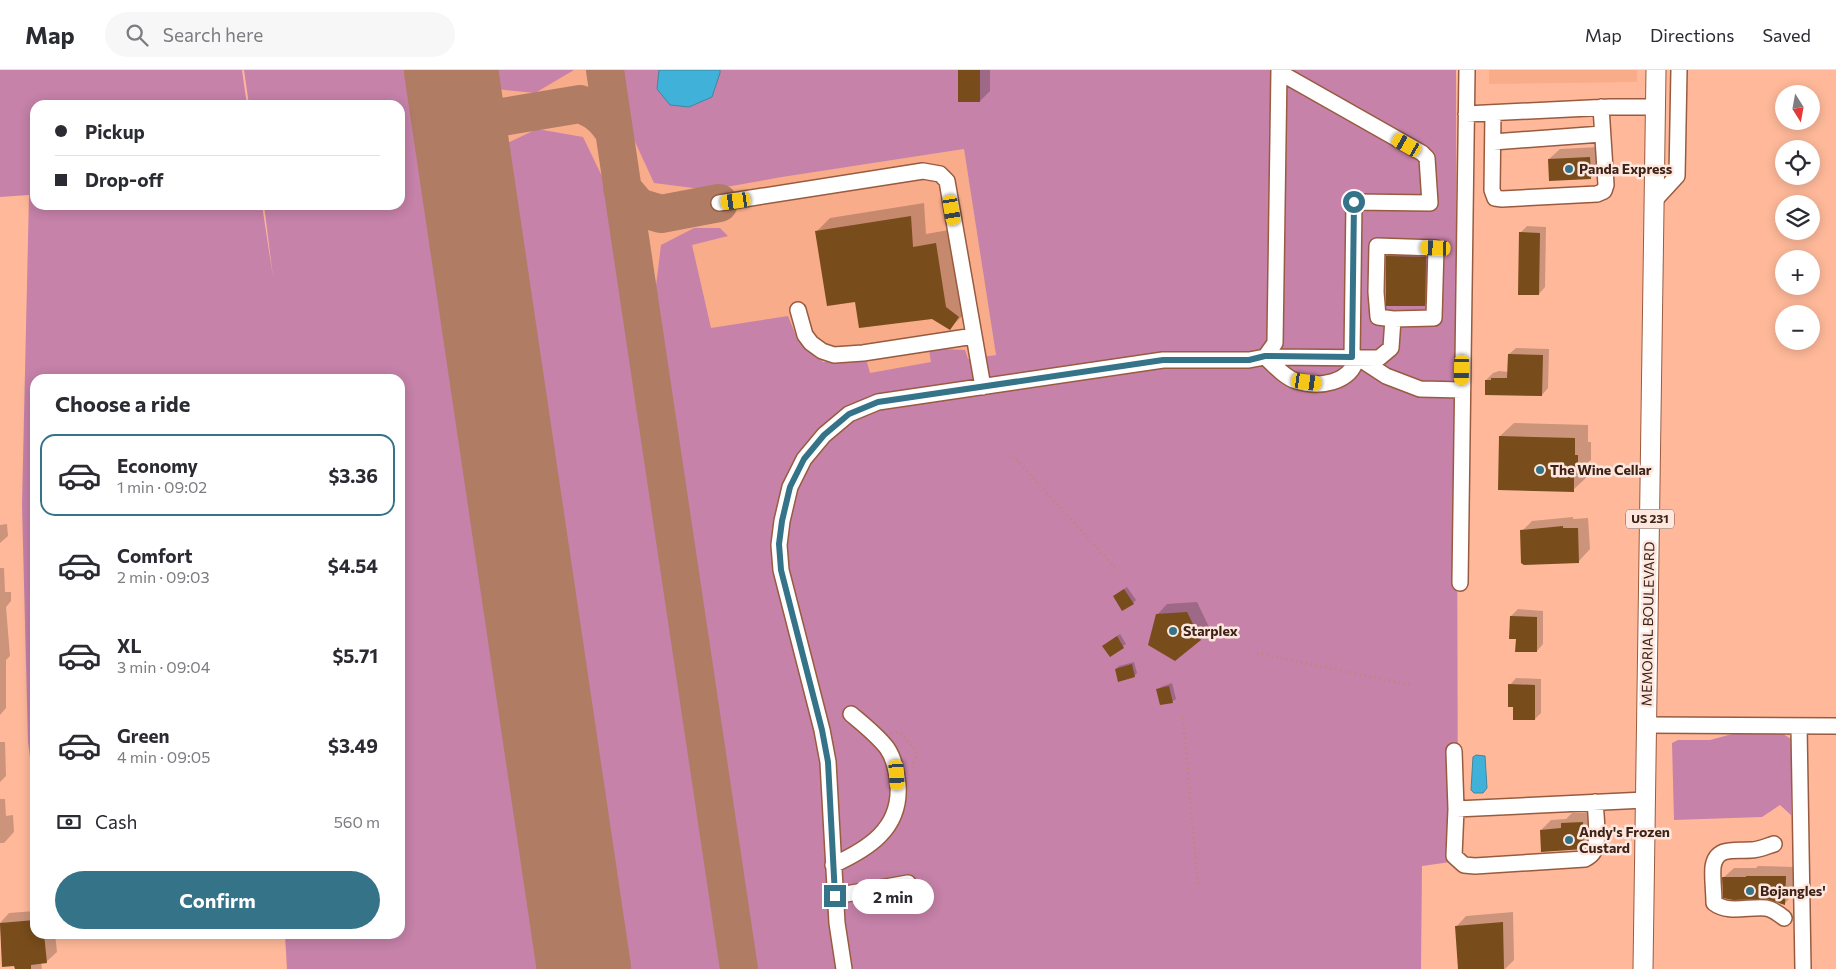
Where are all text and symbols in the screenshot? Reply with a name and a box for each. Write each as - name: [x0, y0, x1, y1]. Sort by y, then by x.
- search box: [105, 12, 455, 57]
- text: Map: [25, 20, 75, 49]
- icon: search: [123, 21, 151, 49]
- text: Search here: [163, 23, 263, 46]
- text: Map: [1585, 24, 1622, 46]
- text: Directions: [1650, 24, 1734, 46]
- text: Saved: [1762, 24, 1811, 46]
- north arrow: [1775, 85, 1820, 130]
- map controls: [1775, 85, 1820, 350]
- text: Pickup: [85, 120, 145, 143]
- car: [1390, 131, 1423, 159]
- button: locate: [1775, 140, 1820, 185]
- place label: Panda Express: [1579, 160, 1673, 177]
- marker: Panda Express: [1563, 163, 1575, 175]
- text: Drop-off: [85, 168, 164, 191]
- car: [720, 191, 751, 211]
- route start: [1343, 191, 1365, 213]
- car: [942, 194, 961, 226]
- button: layers: [1775, 195, 1820, 240]
- car: [1420, 240, 1451, 256]
- button: +: [1775, 250, 1820, 295]
- button: −: [1775, 305, 1820, 350]
- car: [1454, 355, 1469, 385]
- car: [1291, 372, 1322, 392]
- text: Choose a ride: [55, 390, 190, 417]
- icon: car: [57, 453, 102, 498]
- text: Economy: [117, 454, 198, 477]
- place label: The Wine Cellar: [1550, 461, 1652, 478]
- text: $3.36: [328, 464, 378, 487]
- marker: The Wine Cellar: [1534, 464, 1546, 476]
- text: 1 min · 09:02: [117, 477, 207, 496]
- road number: US 231: [1626, 509, 1674, 528]
- street label: MEMORIAL BOULEVARD: [1638, 541, 1657, 707]
- icon: car: [57, 543, 102, 588]
- text: Comfort: [117, 544, 193, 567]
- text: $4.54: [328, 554, 378, 577]
- text: 2 min · 09:03: [117, 567, 210, 586]
- place label: Starplex: [1183, 622, 1238, 639]
- marker: Starplex: [1167, 625, 1179, 637]
- icon: car: [57, 633, 102, 678]
- text: XL: [117, 634, 142, 657]
- text: $5.71: [332, 644, 378, 667]
- text: 3 min · 09:04: [117, 657, 210, 676]
- icon: car: [57, 723, 102, 768]
- text: Green: [117, 724, 169, 747]
- text: $3.49: [328, 734, 378, 757]
- text: 4 min · 09:05: [117, 747, 210, 766]
- car: [888, 760, 905, 790]
- icon: cash: [55, 808, 83, 836]
- text: Cash: [95, 810, 137, 833]
- text: 560 m: [334, 812, 380, 831]
- place label: Andy's Frozen Custard: [1579, 823, 1670, 856]
- marker: Andy's Frozen Custard: [1563, 834, 1575, 846]
- button: Confirm: [55, 871, 380, 929]
- callout: 2 min: [852, 878, 935, 914]
- place label: Bojangles': [1760, 882, 1826, 899]
- route end: [824, 885, 846, 907]
- marker: Bojangles': [1744, 885, 1756, 897]
- text: 2 min: [873, 887, 913, 906]

